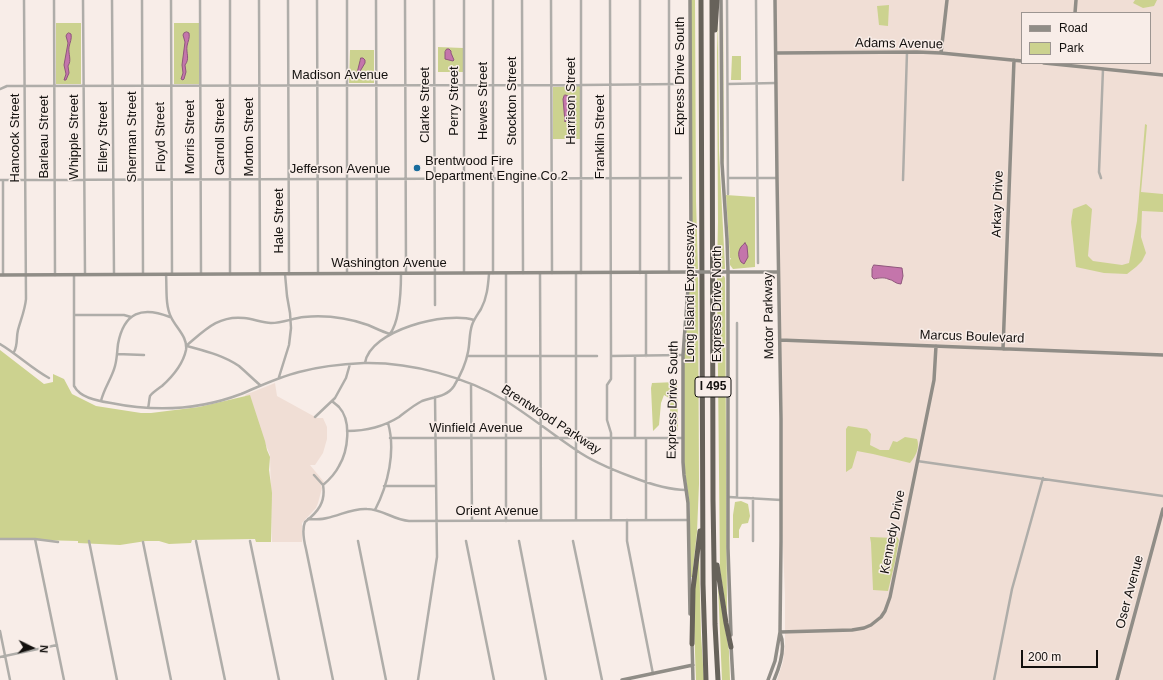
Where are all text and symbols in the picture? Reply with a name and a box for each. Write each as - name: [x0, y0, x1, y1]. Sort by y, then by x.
- legend: [1021, 12, 1151, 64]
- street label: Express Drive South: [672, 17, 688, 135]
- text: Road: [1059, 21, 1088, 35]
- street label: Adams Avenue: [855, 35, 943, 53]
- text: Park: [1059, 41, 1084, 55]
- street label: Stockton Street: [504, 57, 520, 145]
- street label: Harrison Street: [563, 57, 579, 145]
- street label: Hewes Street: [475, 62, 491, 140]
- street label: Perry Street: [446, 66, 462, 136]
- street label: Madison Avenue: [292, 67, 388, 83]
- street label: Clarke Street: [417, 67, 433, 143]
- street label: Sherman Street: [124, 91, 140, 183]
- street label: Hancock Street: [7, 94, 23, 182]
- street label: Whipple Street: [66, 94, 82, 180]
- street label: Barleau Street: [36, 95, 52, 179]
- street label: Franklin Street: [592, 95, 608, 179]
- street label: Morton Street: [241, 98, 257, 176]
- street label: Carroll Street: [212, 99, 228, 175]
- street label: Morris Street: [182, 100, 198, 174]
- street label: Ellery Street: [95, 102, 111, 172]
- street label: Floyd Street: [153, 102, 169, 172]
- place label: Brentwood Fire Department Engine Co 2: [425, 153, 568, 184]
- street label: Jefferson Avenue: [290, 161, 390, 177]
- marker: Brentwood Fire Department Engine Co 2: [412, 163, 422, 173]
- street label: Arkay Drive: [989, 170, 1007, 238]
- street label: Hale Street: [271, 188, 287, 254]
- street label: Long Island Expressway: [682, 222, 698, 362]
- street label: Express Drive North: [709, 246, 725, 362]
- street label: Washington Avenue: [331, 255, 447, 271]
- street label: Motor Parkway: [760, 273, 778, 359]
- street label: Marcus Boulevard: [919, 327, 1025, 347]
- street label: Express Drive South: [664, 341, 682, 459]
- road number: I 495: [695, 377, 731, 397]
- street label: Brentwood Parkway: [498, 382, 604, 458]
- street label: Winfield Avenue: [429, 420, 523, 436]
- street label: Kennedy Drive: [877, 489, 909, 575]
- street label: Orient Avenue: [456, 503, 538, 519]
- street label: Oser Avenue: [1113, 553, 1147, 631]
- north arrow: [12, 628, 52, 668]
- scale bar: [1023, 642, 1100, 668]
- text: N: [38, 645, 50, 654]
- text: 200 m: [1028, 650, 1061, 664]

